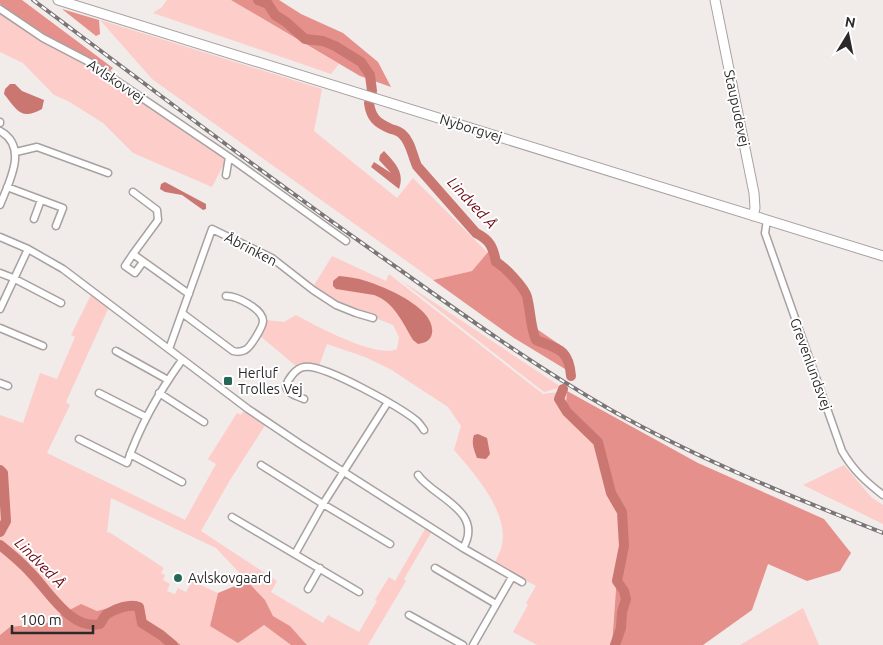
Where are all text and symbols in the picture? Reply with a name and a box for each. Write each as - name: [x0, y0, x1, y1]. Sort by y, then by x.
- north arrow: [823, 10, 873, 60]
- text: N: [844, 13, 857, 31]
- street label: Avlskovvej: [84, 56, 148, 106]
- street label: Staupudevej: [721, 68, 753, 148]
- street label: Nyborgvej: [438, 111, 504, 145]
- water label: Lindved Å: [444, 173, 500, 232]
- street label: Åbrinken: [222, 229, 280, 269]
- street label: Grevenlundsvej: [787, 316, 835, 412]
- place label: Herluf Trolles Vej: [238, 365, 303, 397]
- marker: Herluf Trolles Vej: [222, 375, 234, 387]
- water label: Lindved Å: [12, 534, 69, 591]
- place label: Avlskovgaard: [188, 570, 271, 586]
- marker: Avlskovgaard: [172, 572, 184, 584]
- scale bar: [12, 602, 94, 634]
- text: 100 m: [20, 611, 62, 628]

